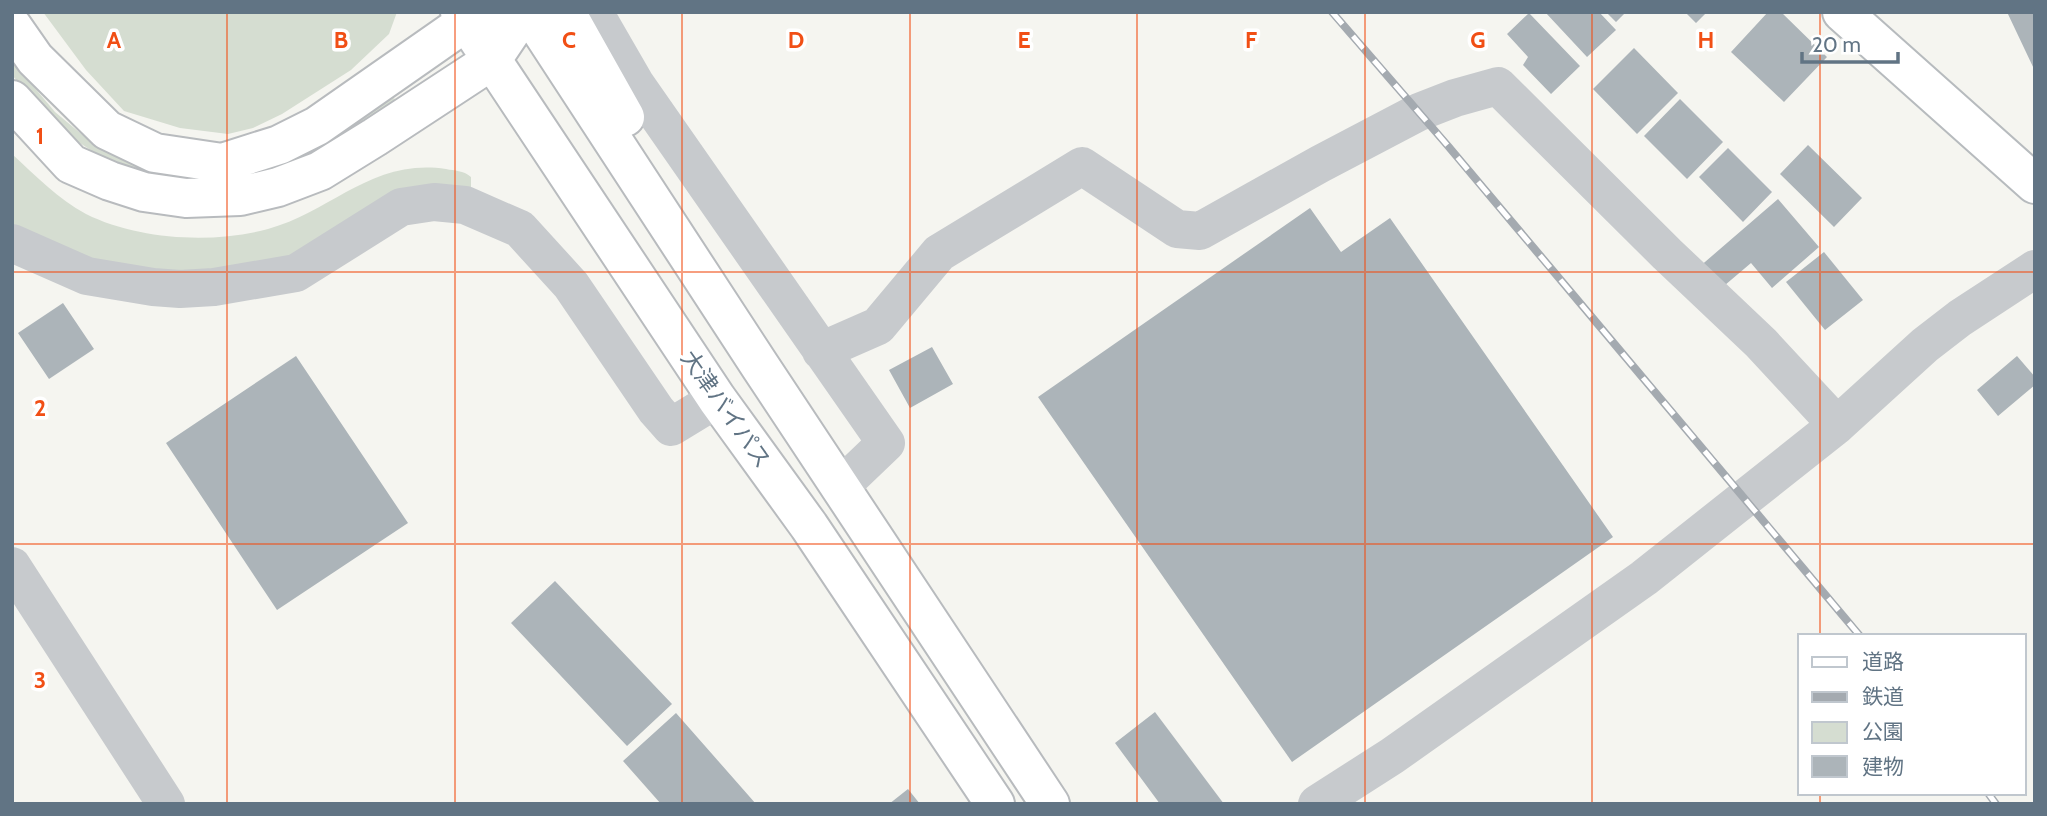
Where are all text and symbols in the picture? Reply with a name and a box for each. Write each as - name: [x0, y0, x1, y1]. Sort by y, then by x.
- scale bar: [1802, 21, 1898, 65]
- text: A: [107, 26, 122, 54]
- text: B: [334, 26, 348, 54]
- text: C: [562, 26, 576, 54]
- text: D: [788, 26, 804, 54]
- text: E: [1017, 26, 1031, 54]
- text: F: [1245, 26, 1257, 54]
- text: G: [1470, 26, 1486, 54]
- text: H: [1698, 26, 1714, 54]
- text: 20 m: [1812, 32, 1861, 57]
- text: 1: [36, 122, 44, 150]
- street label: 大津バイパス: [675, 345, 777, 473]
- text: 2: [34, 394, 46, 422]
- legend: [1798, 634, 2026, 795]
- text: 道路: [1862, 649, 1904, 674]
- text: 3: [34, 666, 46, 694]
- text: 鉄道: [1862, 684, 1904, 709]
- text: 公園: [1862, 719, 1904, 744]
- text: 建物: [1862, 754, 1904, 779]

